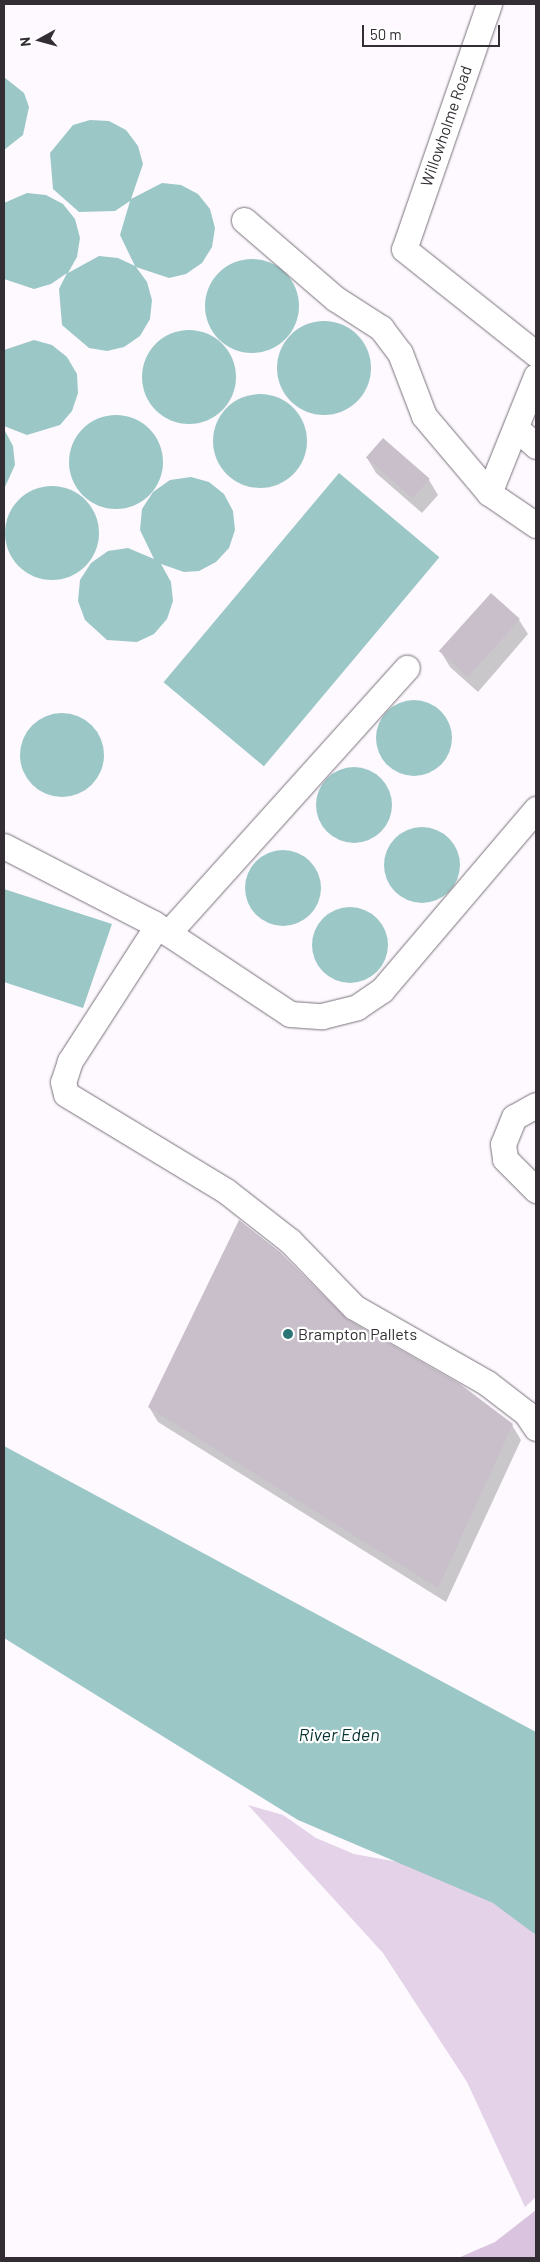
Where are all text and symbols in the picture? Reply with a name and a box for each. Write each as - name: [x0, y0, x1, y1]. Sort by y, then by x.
- north arrow: [15, 15, 65, 65]
- scale bar: [365, 15, 502, 47]
- text: 50 m: [370, 25, 402, 43]
- text: N: [16, 36, 34, 48]
- street label: Willowholme Road: [416, 63, 476, 189]
- place label: Brampton Pallets: [298, 1324, 417, 1344]
- marker: Brampton Pallets: [282, 1328, 294, 1340]
- water label: River Eden: [298, 1723, 380, 1745]

